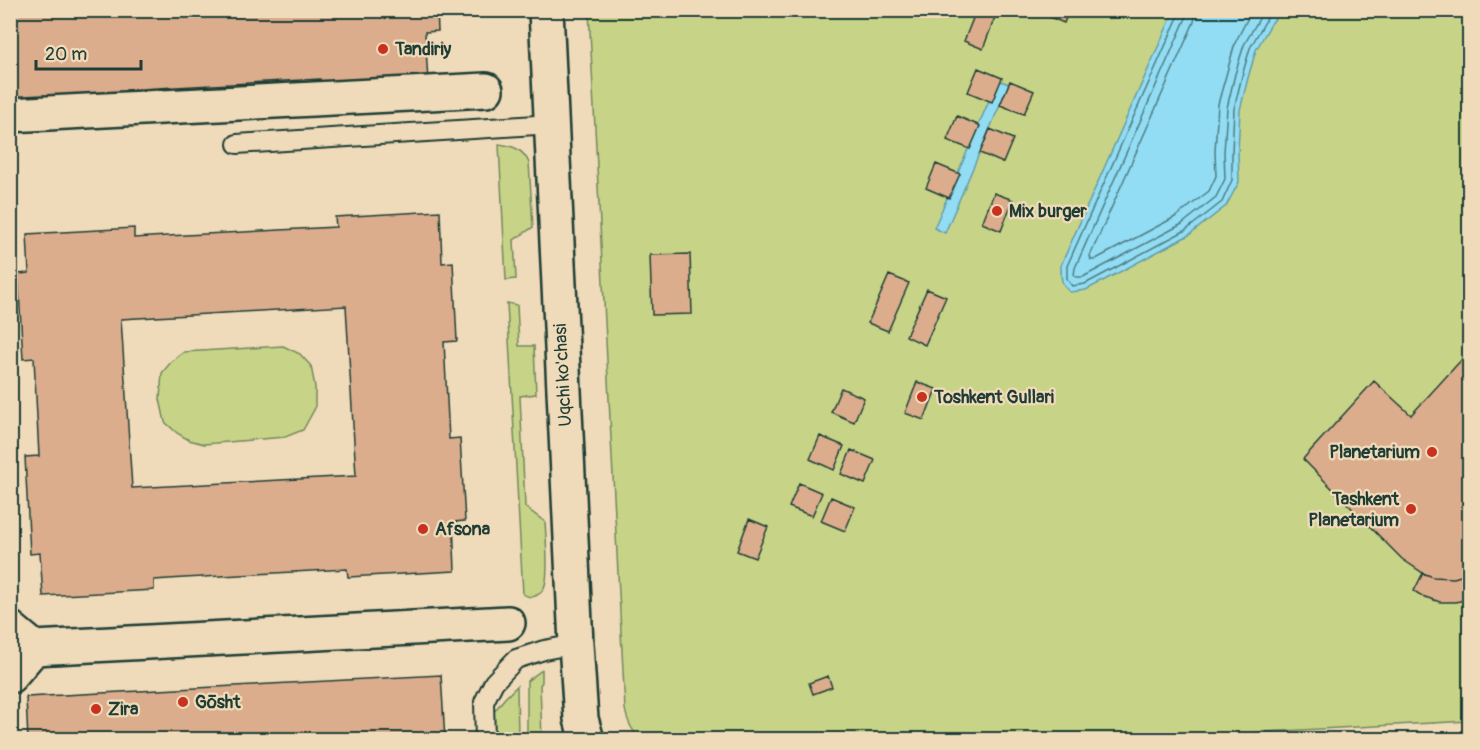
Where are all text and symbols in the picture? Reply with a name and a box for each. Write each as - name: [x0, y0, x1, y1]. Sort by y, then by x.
- scale bar: [36, 33, 141, 71]
- place label: Tandiriy: [394, 38, 452, 61]
- marker: Tandiriy: [376, 42, 390, 56]
- text: 20 m: [45, 43, 87, 66]
- place label: Mix burger: [1009, 200, 1087, 223]
- marker: Mix burger: [990, 204, 1004, 218]
- street label: Uqchi ko'chasi: [549, 323, 577, 427]
- place label: Toshkent Gullari: [933, 386, 1054, 409]
- marker: Toshkent Gullari: [915, 390, 929, 404]
- place label: Planetarium: [1329, 441, 1420, 464]
- marker: Planetarium: [1425, 445, 1439, 459]
- place label: Tashkent Planetarium: [1308, 488, 1400, 532]
- marker: Tashkent Planetarium: [1404, 502, 1418, 516]
- place label: Afsona: [435, 518, 491, 541]
- marker: Afsona: [416, 522, 430, 536]
- place label: Gōsht: [195, 691, 241, 714]
- marker: Gōsht: [176, 695, 190, 709]
- place label: Zira: [108, 698, 139, 721]
- marker: Zira: [89, 702, 103, 716]

